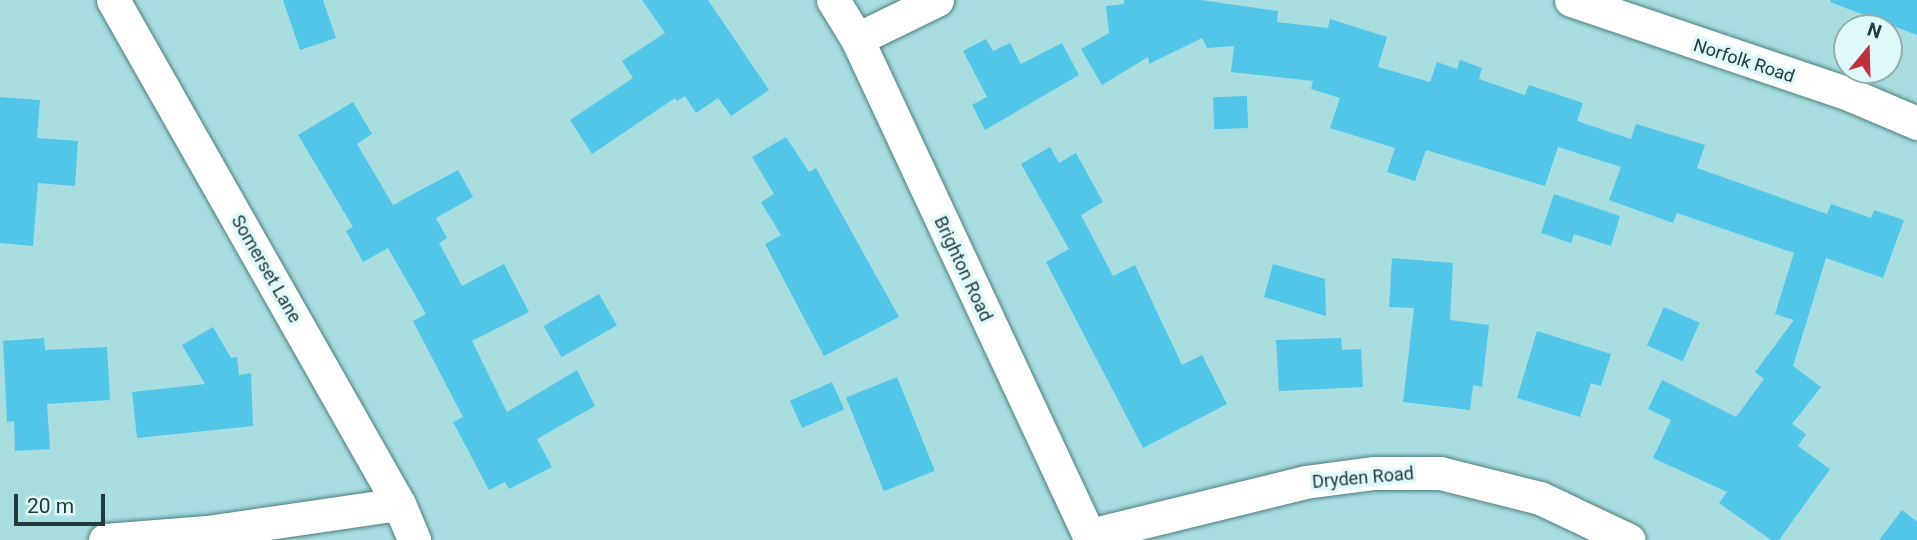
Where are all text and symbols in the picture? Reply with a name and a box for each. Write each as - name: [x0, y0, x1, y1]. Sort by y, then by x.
- north arrow: [1833, 14, 1903, 84]
- text: N: [1864, 18, 1884, 44]
- street label: Norfolk Road: [1691, 34, 1797, 88]
- street label: Somerset Lane: [227, 211, 305, 327]
- street label: Brighton Road: [929, 213, 997, 325]
- street label: Dryden Road: [1311, 463, 1415, 493]
- scale bar: [18, 480, 108, 524]
- text: 20 m: [27, 494, 74, 518]

